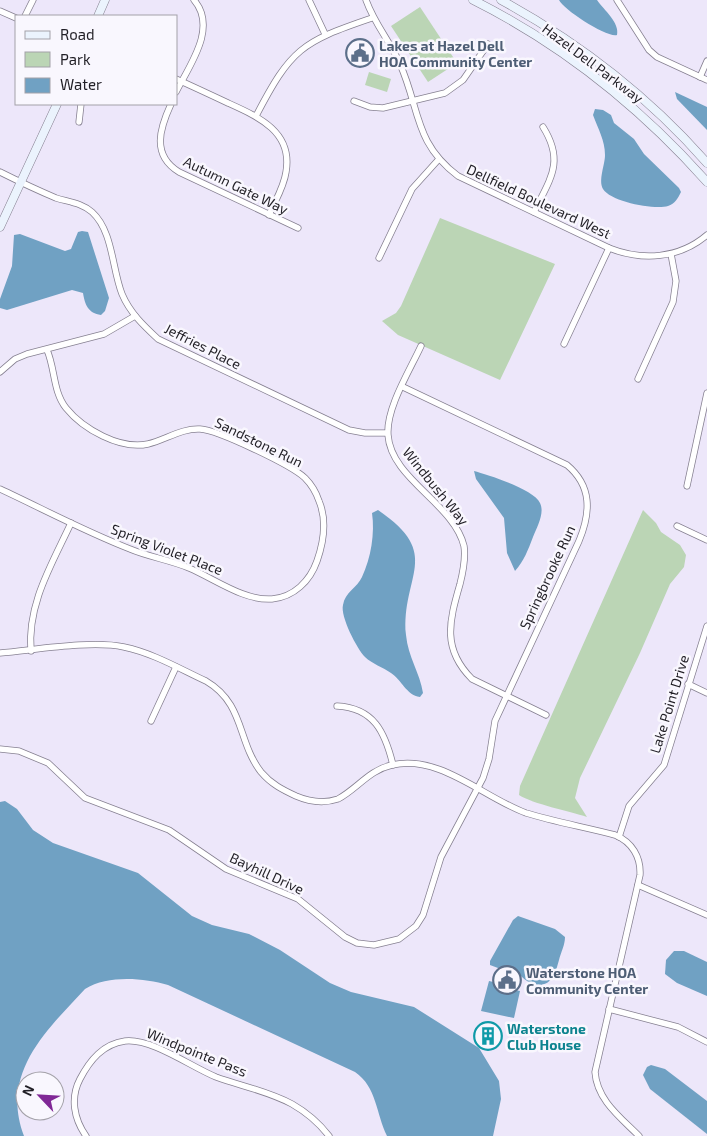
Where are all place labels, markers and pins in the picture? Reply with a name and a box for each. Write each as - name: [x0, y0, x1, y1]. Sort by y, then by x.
- place label: Lakes at Hazel Dell HOA Community Center: [379, 37, 532, 70]
- public building icon: Lakes at Hazel Dell HOA Community Center: [345, 38, 375, 68]
- place label: Waterstone HOA Community Center: [526, 964, 648, 997]
- public building icon: Waterstone HOA Community Center: [492, 965, 522, 995]
- place label: Waterstone Club House: [507, 1020, 586, 1053]
- building icon: Waterstone Club House: [473, 1021, 503, 1051]

